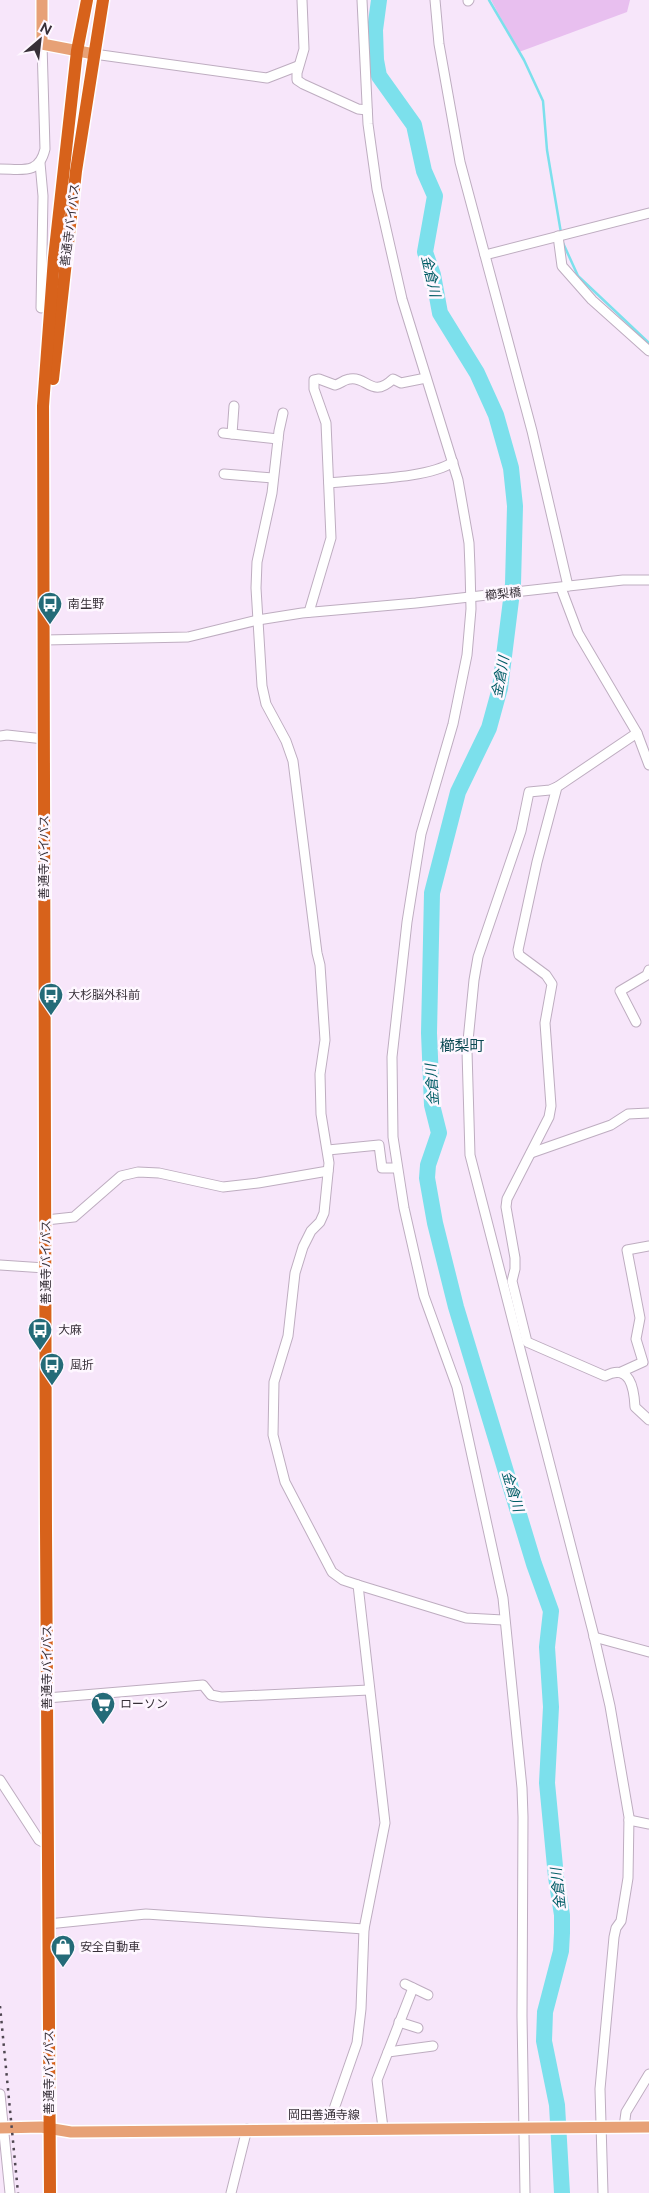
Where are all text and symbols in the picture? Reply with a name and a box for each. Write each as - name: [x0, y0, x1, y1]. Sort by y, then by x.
- north arrow: [15, 15, 65, 65]
- text: N: [38, 19, 55, 38]
- street label: 善通寺バイパス: [58, 183, 82, 267]
- water label: 金倉川: [418, 254, 444, 300]
- street label: 櫛梨橋: [484, 585, 522, 603]
- bus stop icon: 南生野: [37, 591, 63, 625]
- place label: 南生野: [68, 597, 104, 611]
- water label: 金倉川: [488, 653, 512, 699]
- street label: 善通寺バイパス: [37, 815, 51, 899]
- bus stop icon: 大杉脳外科前: [38, 982, 64, 1016]
- place label: 大杉脳外科前: [68, 988, 140, 1002]
- district label: 櫛梨町: [439, 1037, 485, 1055]
- water label: 金倉川: [422, 1061, 441, 1107]
- street label: 善通寺バイパス: [39, 1220, 53, 1304]
- bus stop icon: 大麻: [27, 1317, 53, 1351]
- place label: 大麻: [58, 1323, 82, 1337]
- bus stop icon: 風折: [39, 1352, 65, 1386]
- place label: 風折: [70, 1358, 94, 1372]
- water label: 金倉川: [499, 1469, 527, 1515]
- street label: 善通寺バイパス: [40, 1625, 54, 1709]
- supermarket icon: ローソン: [90, 1691, 116, 1725]
- place label: ローソン: [120, 1697, 168, 1711]
- water label: 金倉川: [548, 1865, 568, 1911]
- shop icon: 安全自動車: [50, 1934, 76, 1968]
- place label: 安全自動車: [80, 1940, 140, 1954]
- street label: 善通寺バイパス: [42, 2030, 56, 2114]
- street label: 岡田善通寺線: [288, 2108, 360, 2122]

